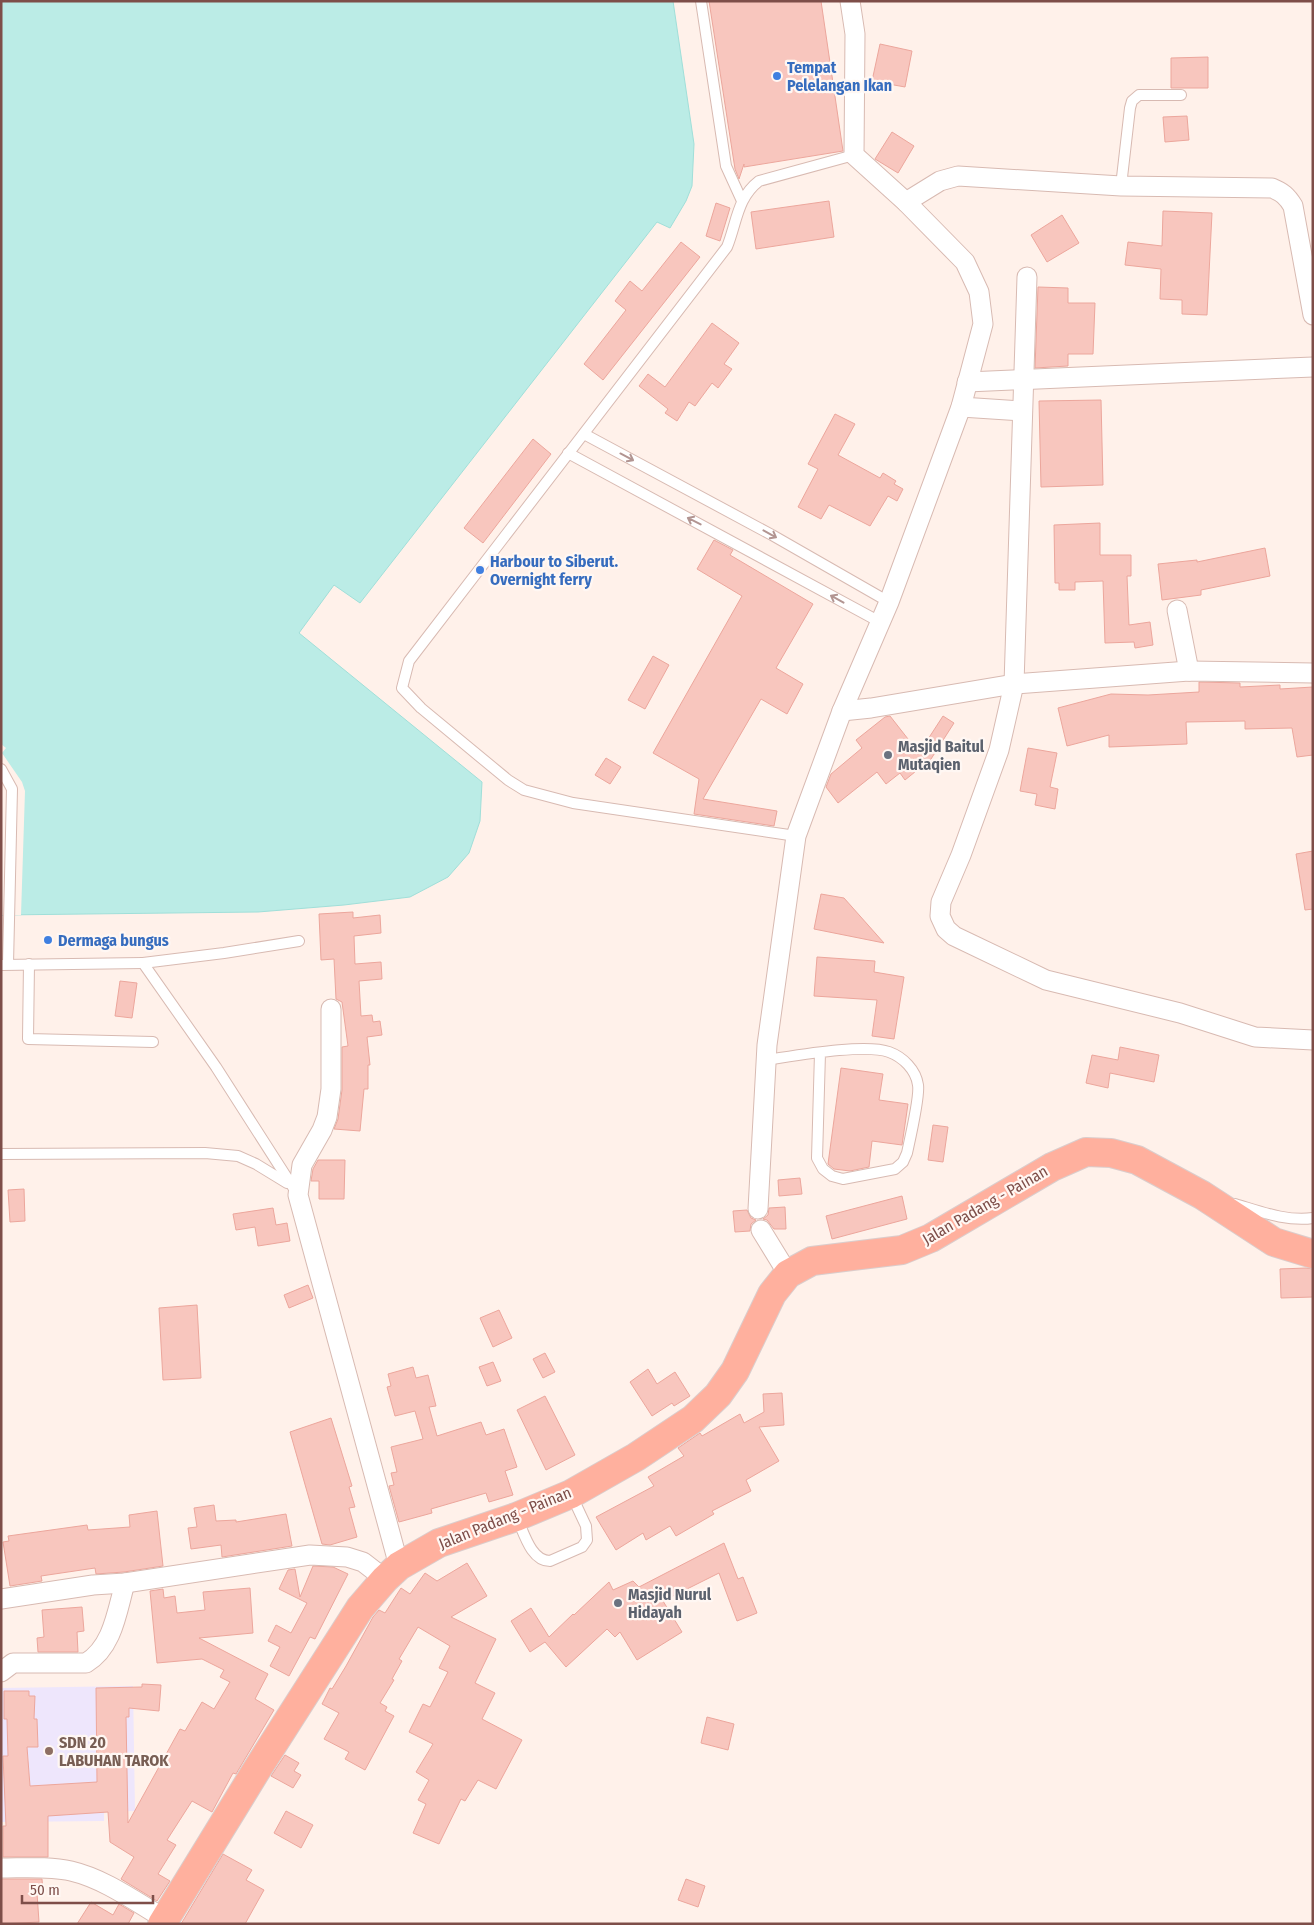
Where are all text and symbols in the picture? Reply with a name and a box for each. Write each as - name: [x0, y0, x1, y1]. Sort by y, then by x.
- place label: Tempat Pelelangan Ikan: [787, 58, 892, 95]
- marker: Tempat Pelelangan Ikan: [771, 70, 783, 82]
- one-way arrow: [619, 453, 634, 462]
- one-way arrow: [687, 516, 702, 525]
- one-way arrow: [762, 529, 777, 539]
- place label: Harbour to Siberut. Overnight ferry: [490, 552, 619, 589]
- marker: Harbour to Siberut. Overnight ferry: [474, 564, 486, 576]
- one-way arrow: [829, 594, 844, 604]
- place label: Masjid Baitul Mutaqien: [898, 737, 985, 774]
- marker: Masjid Baitul Mutaqien: [882, 749, 894, 761]
- place label: Dermaga bungus: [58, 931, 169, 950]
- marker: Dermaga bungus: [42, 934, 54, 946]
- street label: Jalan Padang - Painan: [919, 1161, 1051, 1249]
- street label: Jalan Padang - Painan: [436, 1483, 574, 1553]
- place label: Masjid Nurul Hidayah: [628, 1585, 712, 1622]
- marker: Masjid Nurul Hidayah: [612, 1597, 624, 1609]
- place label: SDN 20 LABUHAN TAROK: [59, 1733, 169, 1770]
- marker: SDN 20 LABUHAN TAROK: [43, 1745, 55, 1757]
- scale bar: [22, 1872, 154, 1904]
- text: 50 m: [30, 1881, 60, 1899]

